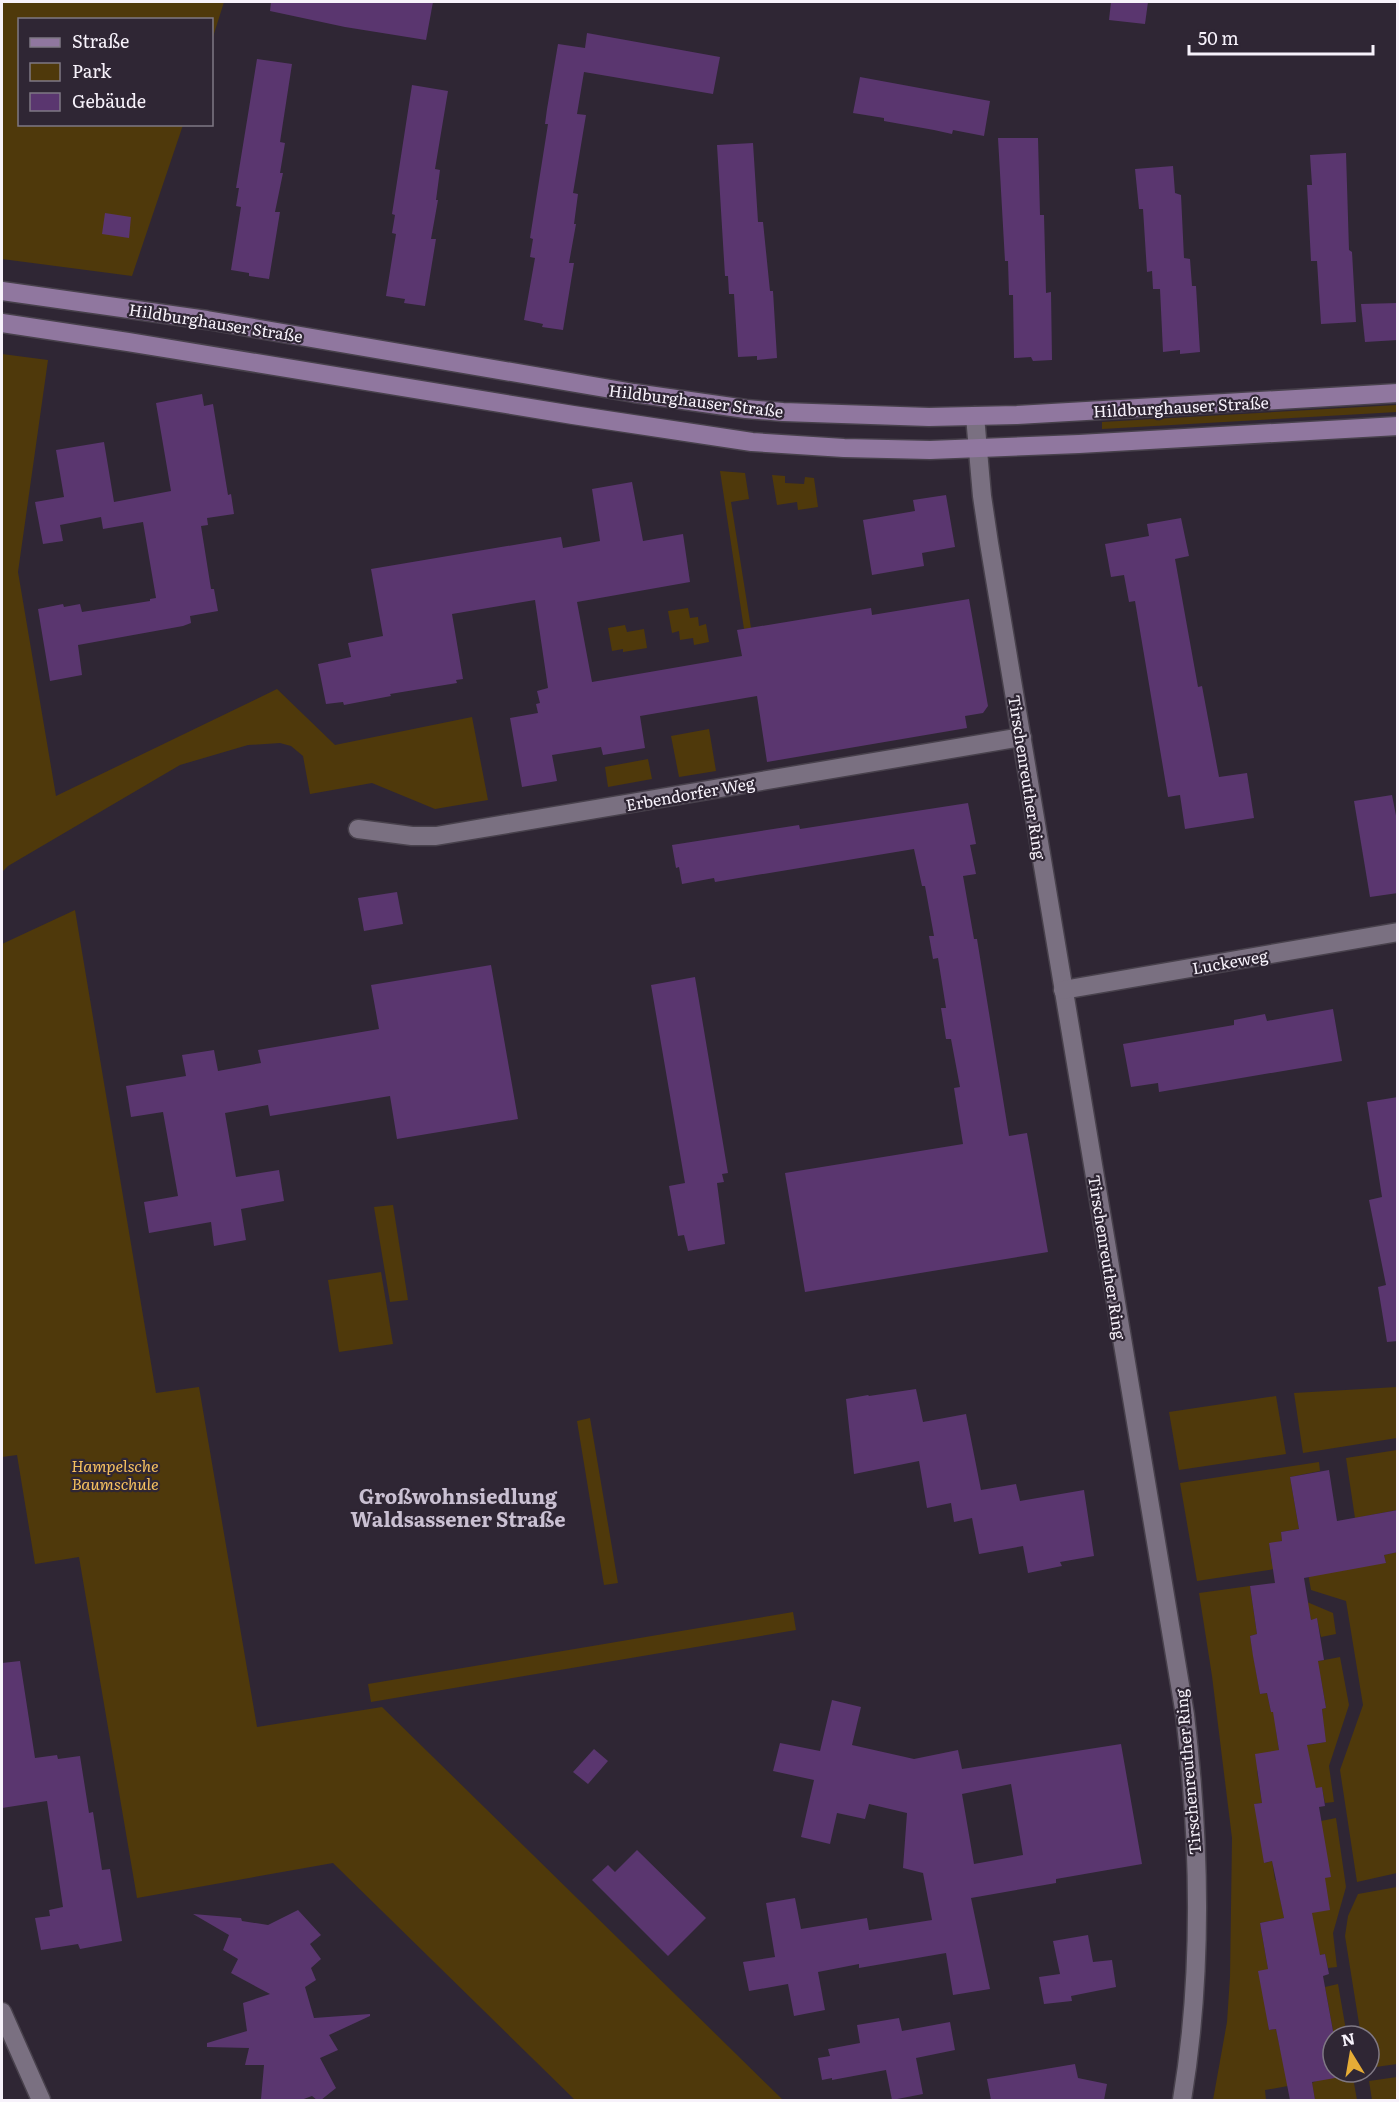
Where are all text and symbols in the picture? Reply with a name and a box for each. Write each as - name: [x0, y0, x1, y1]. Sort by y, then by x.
- legend: [18, 18, 213, 126]
- scale bar: [1189, 18, 1374, 56]
- text: 50 m: [1198, 24, 1239, 51]
- text: Straße: [72, 27, 129, 54]
- text: Park: [72, 57, 113, 84]
- text: Gebäude: [72, 87, 146, 114]
- street label: Hildburghauser Straße: [127, 296, 305, 348]
- street label: Hildburghauser Straße: [607, 377, 785, 423]
- street label: Hildburghauser Straße: [1093, 389, 1269, 423]
- street label: Tirschenreuther Ring: [1003, 693, 1053, 861]
- street label: Erbendorfer Weg: [624, 770, 756, 816]
- street label: Luckeweg: [1190, 943, 1270, 979]
- street label: Tirschenreuther Ring: [1083, 1173, 1133, 1341]
- park label: Hampelsche Baumschule: [71, 1453, 159, 1495]
- district label: Großwohnsiedlung Waldsassener Straße: [351, 1480, 565, 1533]
- street label: Tirschenreuther Ring: [1168, 1688, 1206, 1856]
- north arrow: [1321, 2024, 1381, 2084]
- text: N: [1339, 2025, 1357, 2051]

